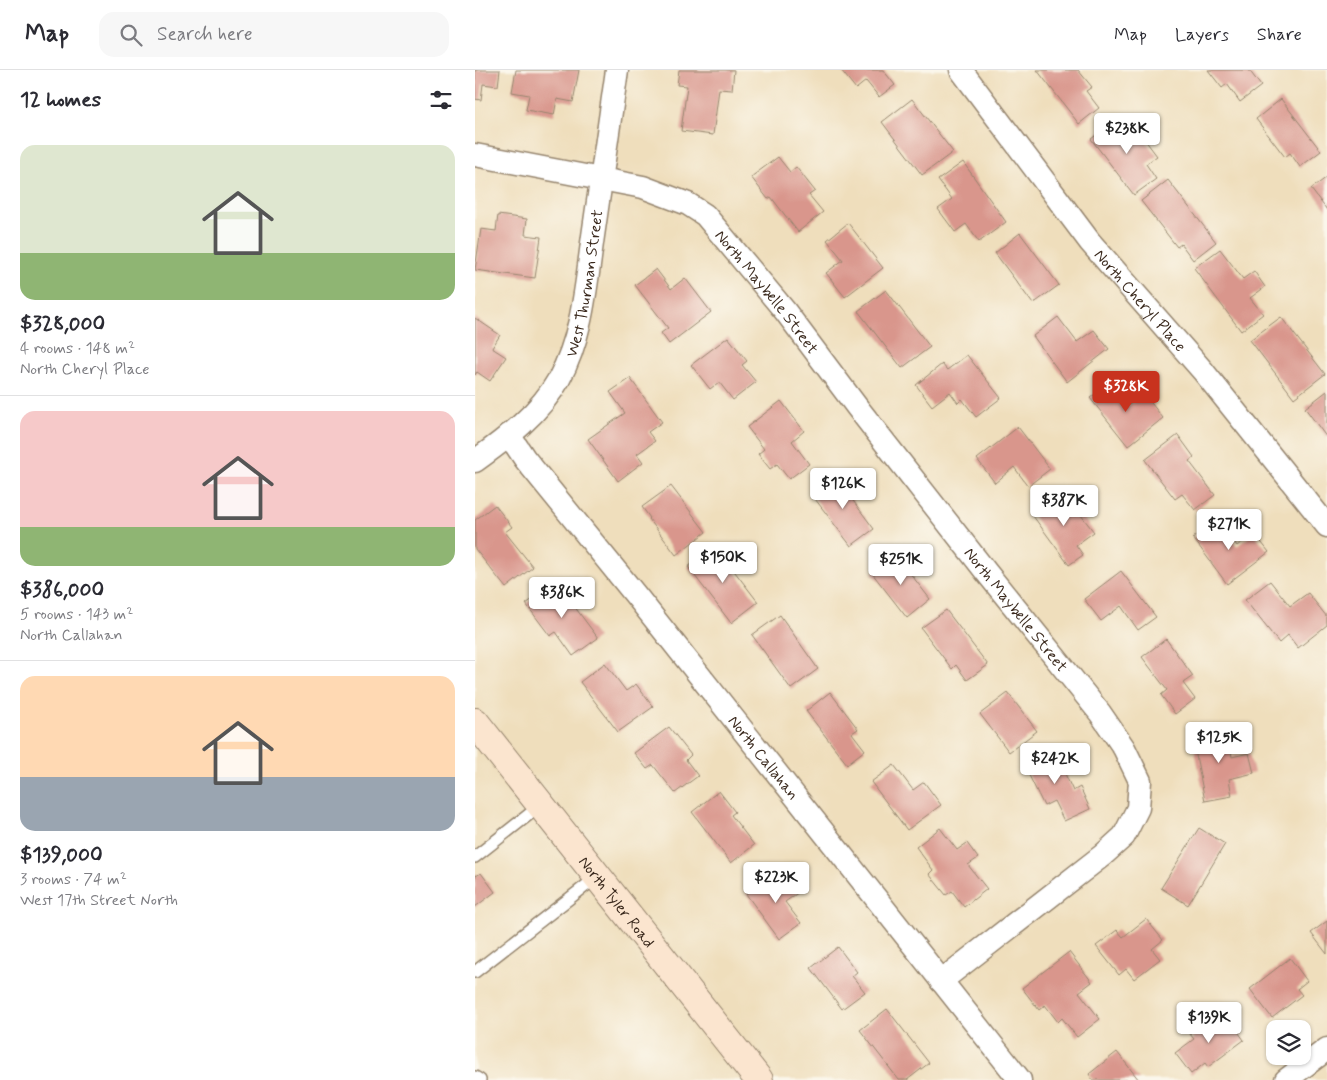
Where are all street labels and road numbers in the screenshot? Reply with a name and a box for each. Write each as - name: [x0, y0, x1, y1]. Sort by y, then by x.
- street label: West Thurman Street: [561, 208, 609, 360]
- street label: North Maybelle Street: [710, 226, 823, 359]
- street label: North Cheryl Place: [1089, 245, 1190, 357]
- street label: North Maybelle Street: [959, 544, 1072, 677]
- street label: North Callahan: [723, 711, 803, 805]
- street label: North Tyler Road: [573, 852, 659, 953]

